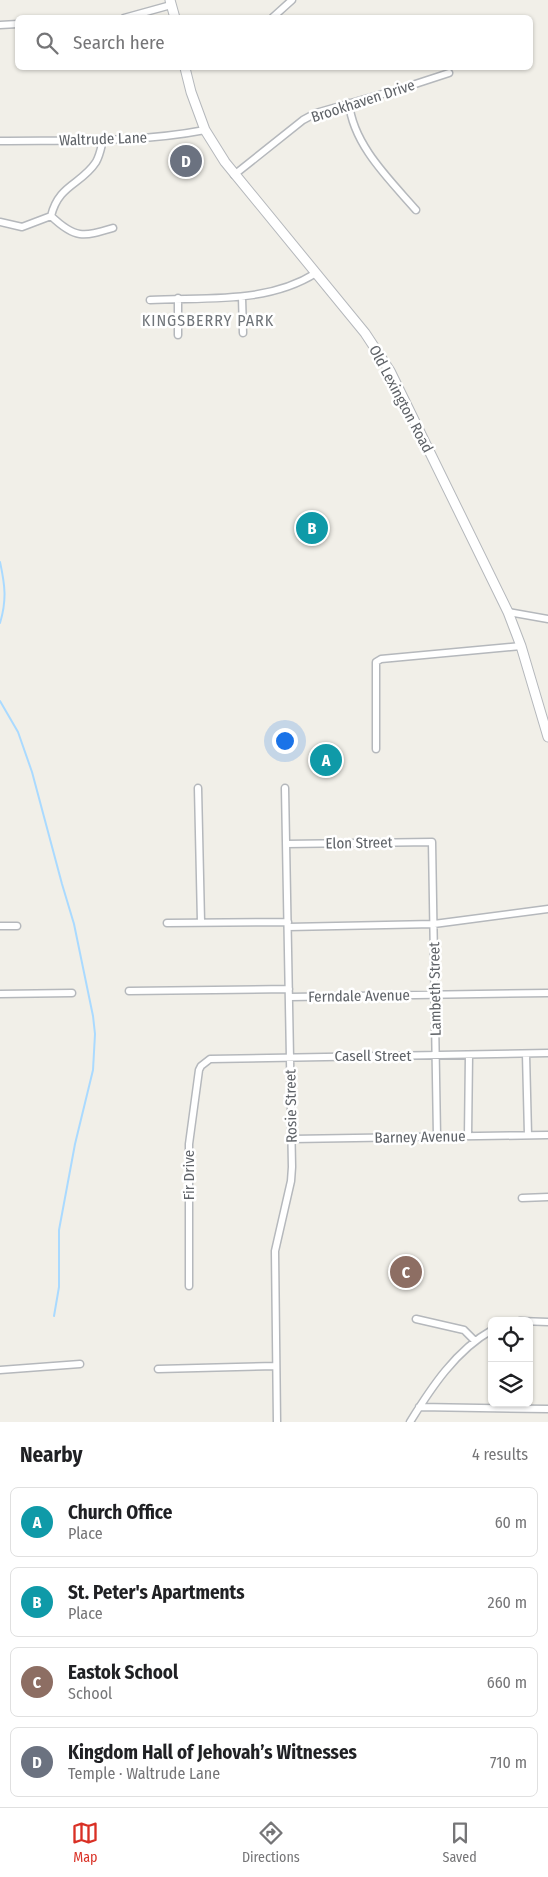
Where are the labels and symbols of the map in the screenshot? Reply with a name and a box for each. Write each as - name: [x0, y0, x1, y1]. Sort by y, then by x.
- street label: Brookhaven Drive: [309, 76, 417, 126]
- street label: Waltrude Lane: [59, 128, 147, 150]
- pin: D: [170, 142, 202, 180]
- district label: KINGSBERRY PARK: [142, 311, 274, 330]
- street label: Old Lexington Road: [365, 342, 437, 456]
- pin: B: [296, 509, 328, 547]
- your location: [272, 728, 298, 754]
- pin: A: [310, 741, 342, 779]
- street label: Elon Street: [325, 833, 393, 853]
- street label: Lambeth Street: [425, 942, 445, 1036]
- street label: Ferndale Avenue: [308, 986, 410, 1006]
- street label: Casell Street: [335, 1047, 412, 1065]
- street label: Rosie Street: [281, 1069, 301, 1143]
- street label: Barney Avenue: [374, 1127, 466, 1147]
- street label: Fir Drive: [180, 1150, 198, 1200]
- pin: C: [390, 1253, 422, 1291]

